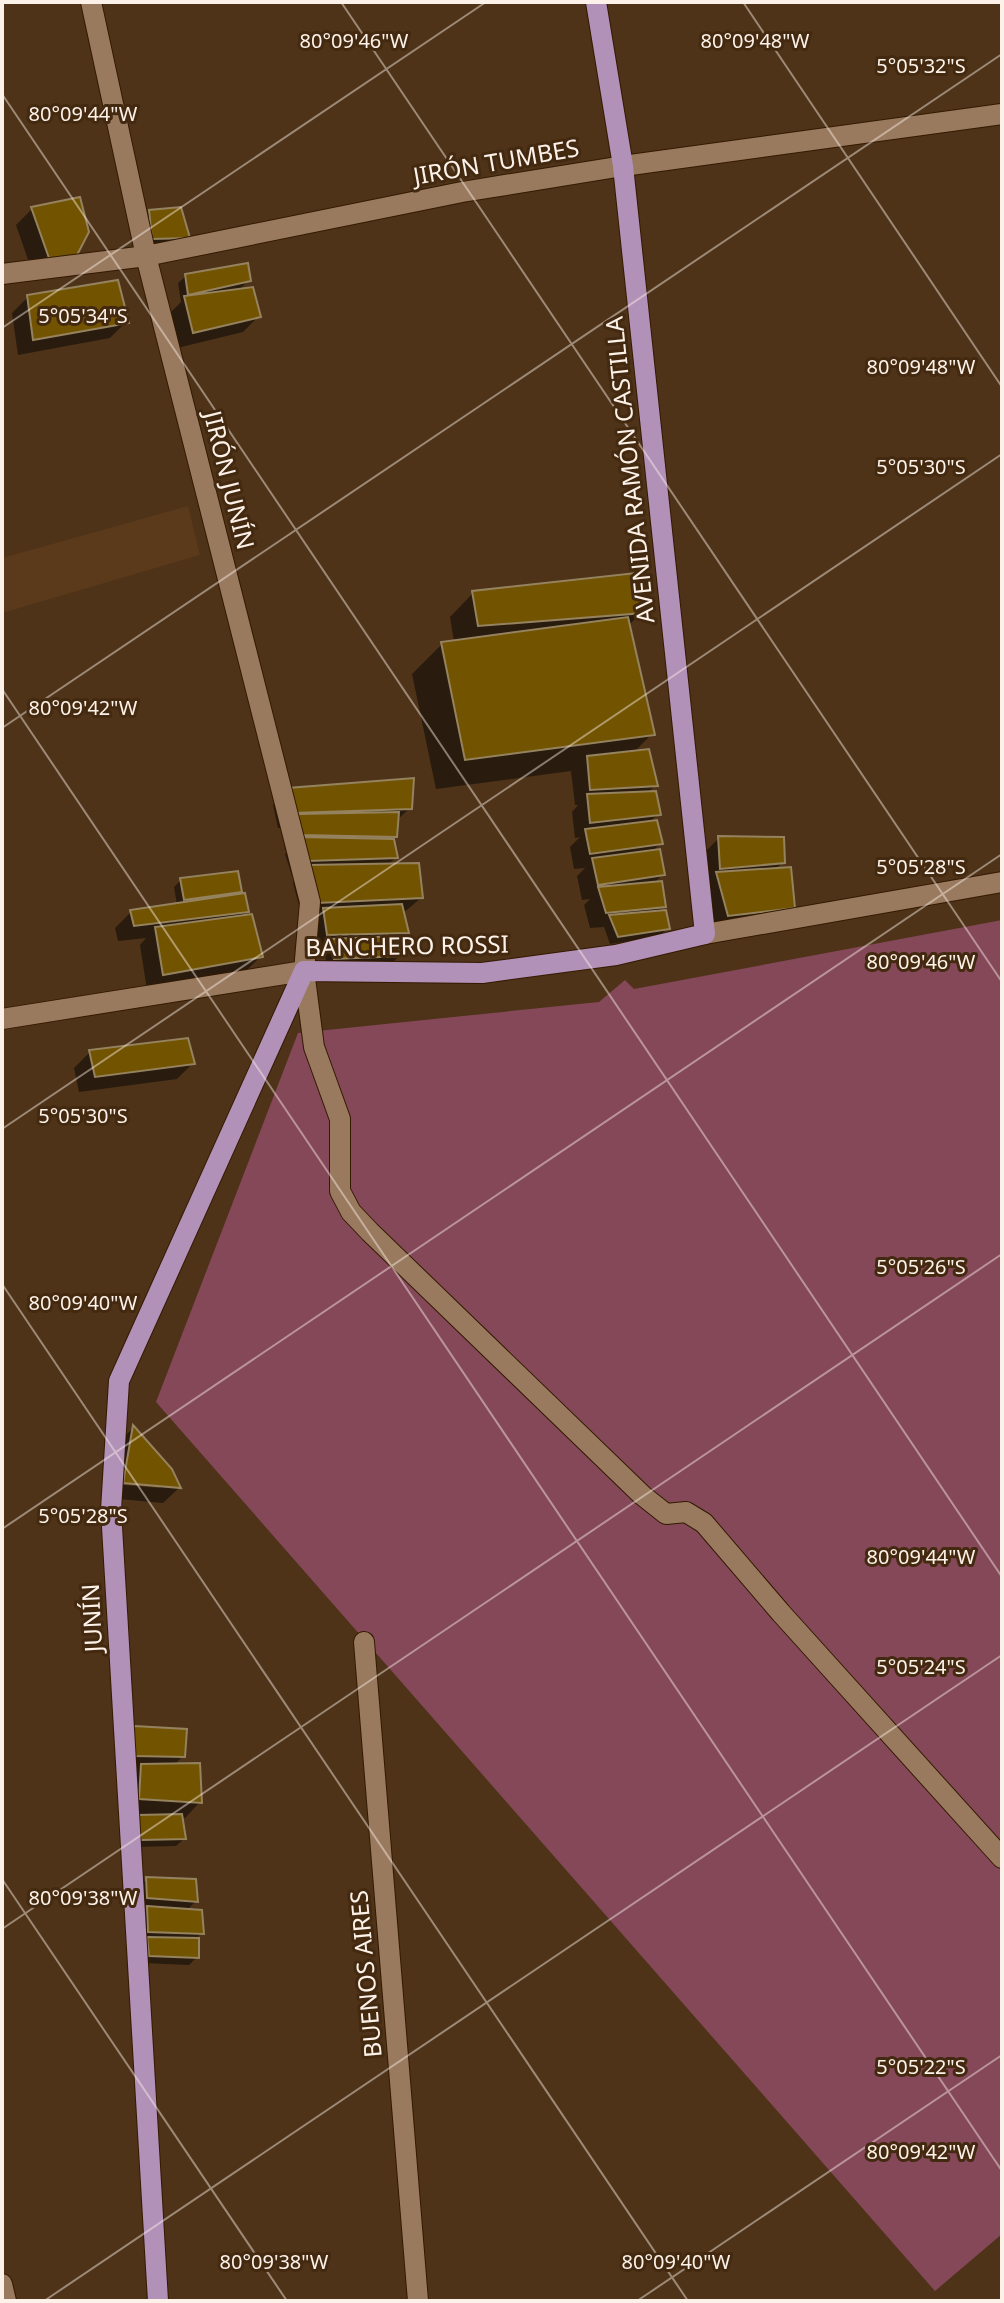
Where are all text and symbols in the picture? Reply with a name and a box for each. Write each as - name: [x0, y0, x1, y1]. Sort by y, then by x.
- text: 80°09'46"W: [300, 27, 409, 54]
- text: 80°09'48"W: [701, 27, 810, 54]
- text: 5°05'32"S: [876, 52, 966, 79]
- text: 80°09'44"W: [29, 100, 138, 127]
- street label: JIRÓN TUMBES: [409, 130, 581, 192]
- text: 5°05'34"S: [38, 302, 128, 329]
- street label: AVENIDA RAMÓN CASTILLA: [596, 314, 662, 625]
- text: 80°09'48"W: [867, 353, 976, 380]
- street label: JIRÓN JUNÍN: [196, 405, 263, 553]
- text: 5°05'30"S: [876, 453, 966, 480]
- text: 80°09'42"W: [29, 694, 138, 721]
- text: 5°05'28"S: [876, 853, 966, 880]
- street label: BANCHERO ROSSI: [305, 927, 509, 963]
- text: 80°09'46"W: [867, 948, 976, 975]
- text: 5°05'30"S: [38, 1102, 128, 1129]
- text: 5°05'26"S: [876, 1253, 966, 1280]
- text: 80°09'40"W: [29, 1289, 138, 1316]
- text: 5°05'28"S: [38, 1502, 128, 1529]
- text: 80°09'44"W: [867, 1543, 976, 1570]
- street label: JUNÍN: [73, 1583, 109, 1655]
- text: 5°05'24"S: [876, 1653, 966, 1680]
- text: 80°09'38"W: [29, 1884, 138, 1911]
- street label: BUENOS AIRES: [341, 1889, 389, 2059]
- text: 5°05'22"S: [876, 2053, 966, 2080]
- text: 80°09'42"W: [867, 2138, 976, 2165]
- text: 80°09'38"W: [220, 2248, 329, 2275]
- text: 80°09'40"W: [622, 2248, 731, 2275]

